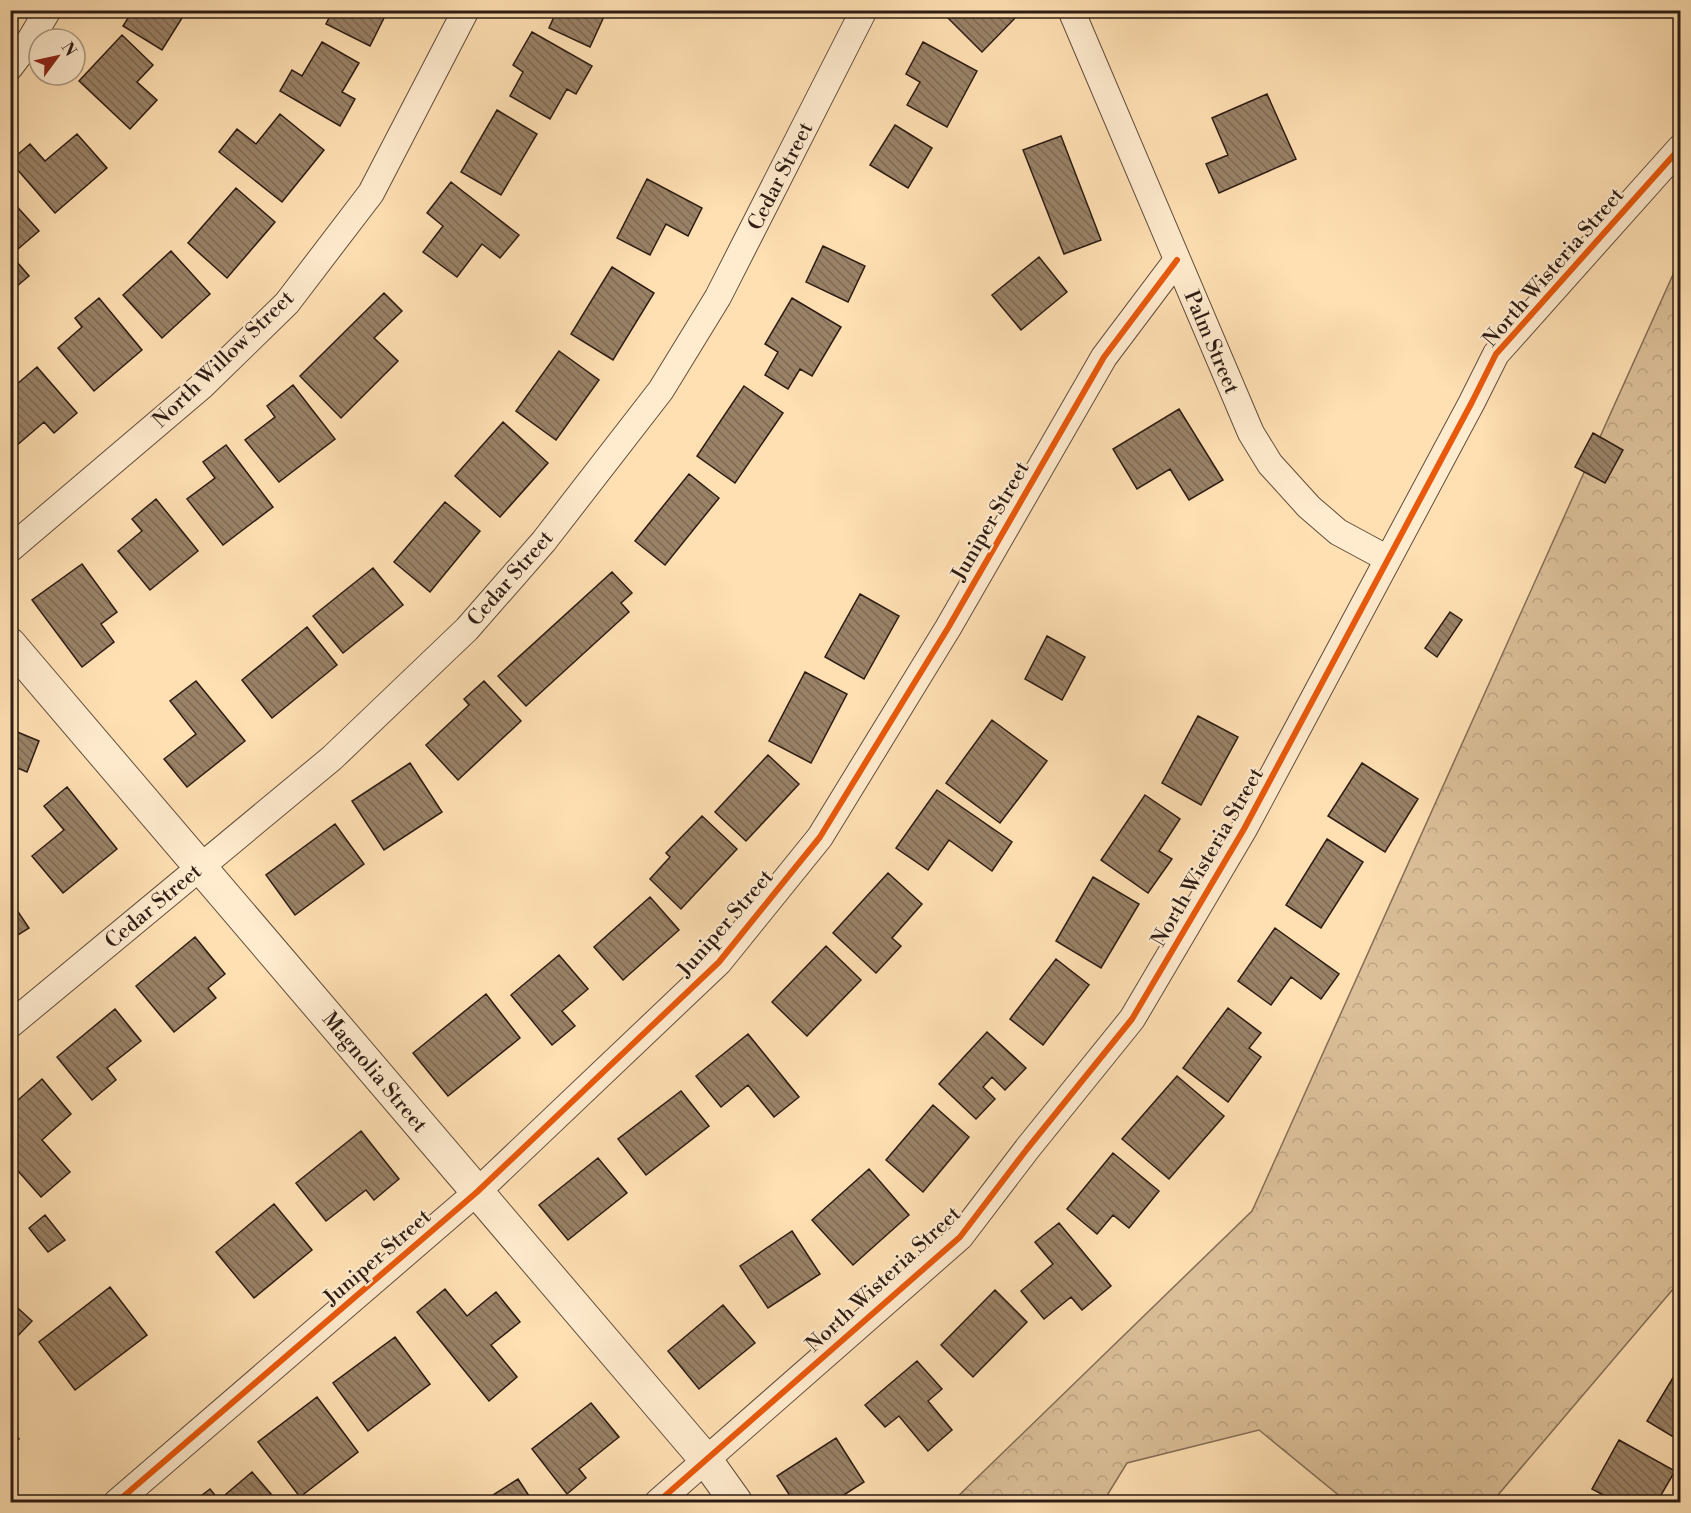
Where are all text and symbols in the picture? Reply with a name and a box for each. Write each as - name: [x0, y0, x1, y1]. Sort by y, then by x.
- north arrow: [27, 27, 87, 87]
- text: N: [57, 39, 81, 60]
- street label: Cedar Street: [743, 117, 820, 235]
- street label: North Wisteria Street: [1478, 182, 1630, 352]
- street label: North Willow Street: [148, 285, 300, 434]
- street label: Palm Street: [1178, 287, 1245, 399]
- street label: Juniper Street: [946, 457, 1036, 587]
- street label: Cedar Street: [462, 525, 560, 632]
- street label: North Wisteria Street: [1146, 763, 1270, 952]
- street label: Cedar Street: [100, 859, 208, 955]
- street label: Juniper Street: [671, 864, 780, 983]
- street label: Magnolia Street: [316, 1007, 433, 1139]
- street label: North Wisteria Street: [801, 1201, 967, 1358]
- street label: Juniper Street: [318, 1204, 437, 1312]

